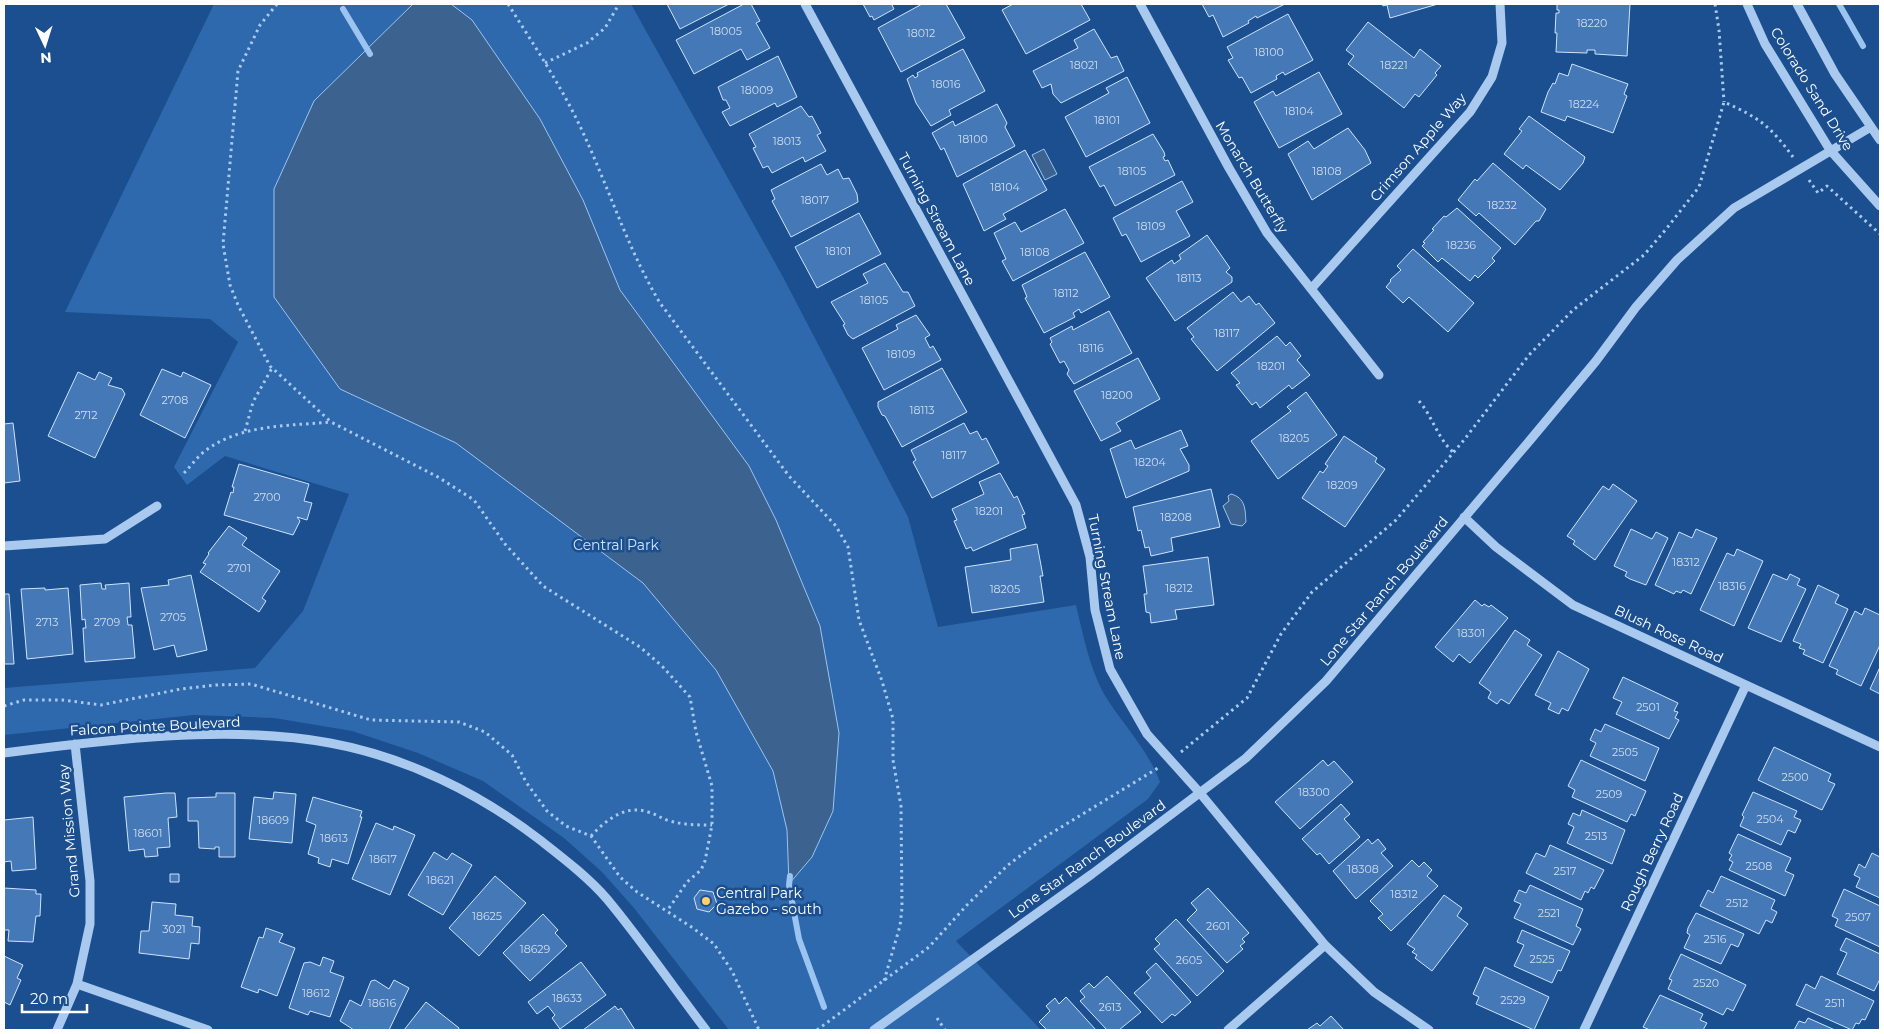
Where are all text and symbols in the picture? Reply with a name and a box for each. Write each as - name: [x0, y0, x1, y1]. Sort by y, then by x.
- house number: 18220: [1577, 16, 1607, 30]
- north arrow: [20, 20, 70, 70]
- house number: 18005: [710, 24, 742, 38]
- street label: Colorado Sand Drive: [1767, 24, 1857, 154]
- house number: 18012: [907, 26, 935, 40]
- house number: 18100: [1254, 45, 1284, 59]
- text: N: [40, 49, 52, 67]
- house number: 18021: [1070, 58, 1098, 72]
- house number: 18221: [1380, 58, 1408, 72]
- house number: 18016: [932, 77, 961, 91]
- house number: 18009: [741, 83, 773, 97]
- street label: Crimson Apple Way: [1366, 89, 1470, 205]
- house number: 18224: [1569, 97, 1600, 111]
- house number: 18104: [1284, 104, 1314, 118]
- house number: 18101: [1094, 113, 1120, 127]
- street label: Monarch Butterfly: [1211, 118, 1293, 237]
- house number: 18100: [958, 132, 988, 146]
- house number: 18013: [773, 134, 801, 148]
- street label: Turning Stream Lane: [894, 149, 980, 289]
- house number: 18105: [1118, 164, 1146, 178]
- house number: 18108: [1312, 164, 1342, 178]
- house number: 18104: [990, 180, 1020, 194]
- house number: 18017: [801, 193, 829, 207]
- house number: 18232: [1487, 198, 1517, 212]
- house number: 18109: [1137, 219, 1166, 233]
- house number: 18236: [1446, 238, 1476, 252]
- house number: 18101: [825, 244, 851, 258]
- house number: 18108: [1020, 245, 1050, 259]
- house number: 18113: [1176, 271, 1202, 285]
- house number: 18112: [1053, 286, 1079, 300]
- house number: 18105: [860, 293, 888, 307]
- house number: 18117: [1214, 326, 1240, 340]
- house number: 18116: [1078, 341, 1104, 355]
- house number: 18109: [887, 347, 916, 361]
- house number: 18201: [1257, 359, 1285, 373]
- house number: 18200: [1101, 388, 1133, 402]
- house number: 2708: [162, 393, 188, 407]
- house number: 18113: [909, 403, 935, 417]
- house number: 2712: [74, 408, 98, 422]
- house number: 18205: [1279, 431, 1309, 445]
- house number: 18117: [941, 448, 967, 462]
- house number: 18204: [1134, 455, 1167, 469]
- house number: 18209: [1326, 478, 1358, 492]
- house number: 2700: [253, 490, 281, 504]
- house number: 18201: [975, 504, 1003, 518]
- house number: 18208: [1160, 510, 1192, 524]
- street label: Lone Star Ranch Boulevard: [1316, 512, 1452, 670]
- street label: Turning Stream Lane: [1084, 513, 1130, 661]
- park label: Central Park: [573, 536, 660, 554]
- house number: 18312: [1672, 555, 1700, 569]
- house number: 2701: [227, 561, 251, 575]
- house number: 18316: [1718, 579, 1746, 593]
- house number: 18212: [1165, 581, 1193, 595]
- house number: 18205: [990, 582, 1020, 596]
- street label: Blush Rose Road: [1612, 601, 1726, 667]
- house number: 2705: [160, 610, 186, 624]
- house number: 2713: [36, 615, 59, 629]
- house number: 2709: [94, 615, 121, 629]
- house number: 18301: [1457, 626, 1485, 640]
- house number: 2501: [1636, 700, 1660, 714]
- street label: Falcon Pointe Boulevard: [69, 713, 241, 739]
- house number: 2505: [1612, 745, 1638, 759]
- street label: Grand Mission Way: [54, 763, 84, 898]
- house number: 2500: [1781, 770, 1809, 784]
- house number: 18300: [1298, 785, 1330, 799]
- house number: 2509: [1596, 787, 1623, 801]
- street label: Rough Berry Road: [1617, 790, 1687, 914]
- street label: Lone Star Ranch Boulevard: [1005, 796, 1169, 922]
- house number: 2504: [1756, 812, 1784, 826]
- house number: 18609: [257, 813, 289, 827]
- house number: 18601: [134, 826, 162, 840]
- house number: 2513: [1585, 829, 1607, 843]
- house number: 18613: [320, 831, 348, 845]
- house number: 18617: [369, 852, 397, 866]
- house number: 2508: [1746, 859, 1772, 873]
- house number: 18308: [1347, 862, 1379, 876]
- house number: 2517: [1554, 864, 1576, 878]
- house number: 18621: [426, 873, 454, 887]
- place label: Central Park Gazebo - south: [716, 884, 822, 918]
- house number: 18312: [1390, 887, 1418, 901]
- marker: Central Park Gazebo - south: [700, 895, 712, 907]
- house number: 2512: [1726, 896, 1748, 910]
- house number: 2521: [1538, 906, 1560, 920]
- house number: 18625: [472, 909, 502, 923]
- house number: 2507: [1845, 910, 1871, 924]
- house number: 2601: [1206, 919, 1230, 933]
- house number: 3021: [162, 922, 186, 936]
- house number: 2516: [1703, 932, 1727, 946]
- house number: 18629: [520, 942, 551, 956]
- house number: 2525: [1530, 952, 1554, 966]
- house number: 2605: [1176, 953, 1202, 967]
- house number: 2520: [1693, 976, 1719, 990]
- scale bar: [22, 982, 88, 1014]
- house number: 18612: [302, 986, 330, 1000]
- text: 20 m: [30, 989, 68, 1008]
- house number: 18633: [552, 991, 582, 1005]
- house number: 2529: [1500, 993, 1526, 1007]
- house number: 18616: [368, 996, 396, 1010]
- house number: 2511: [1825, 996, 1845, 1010]
- house number: 2613: [1098, 1000, 1122, 1014]

